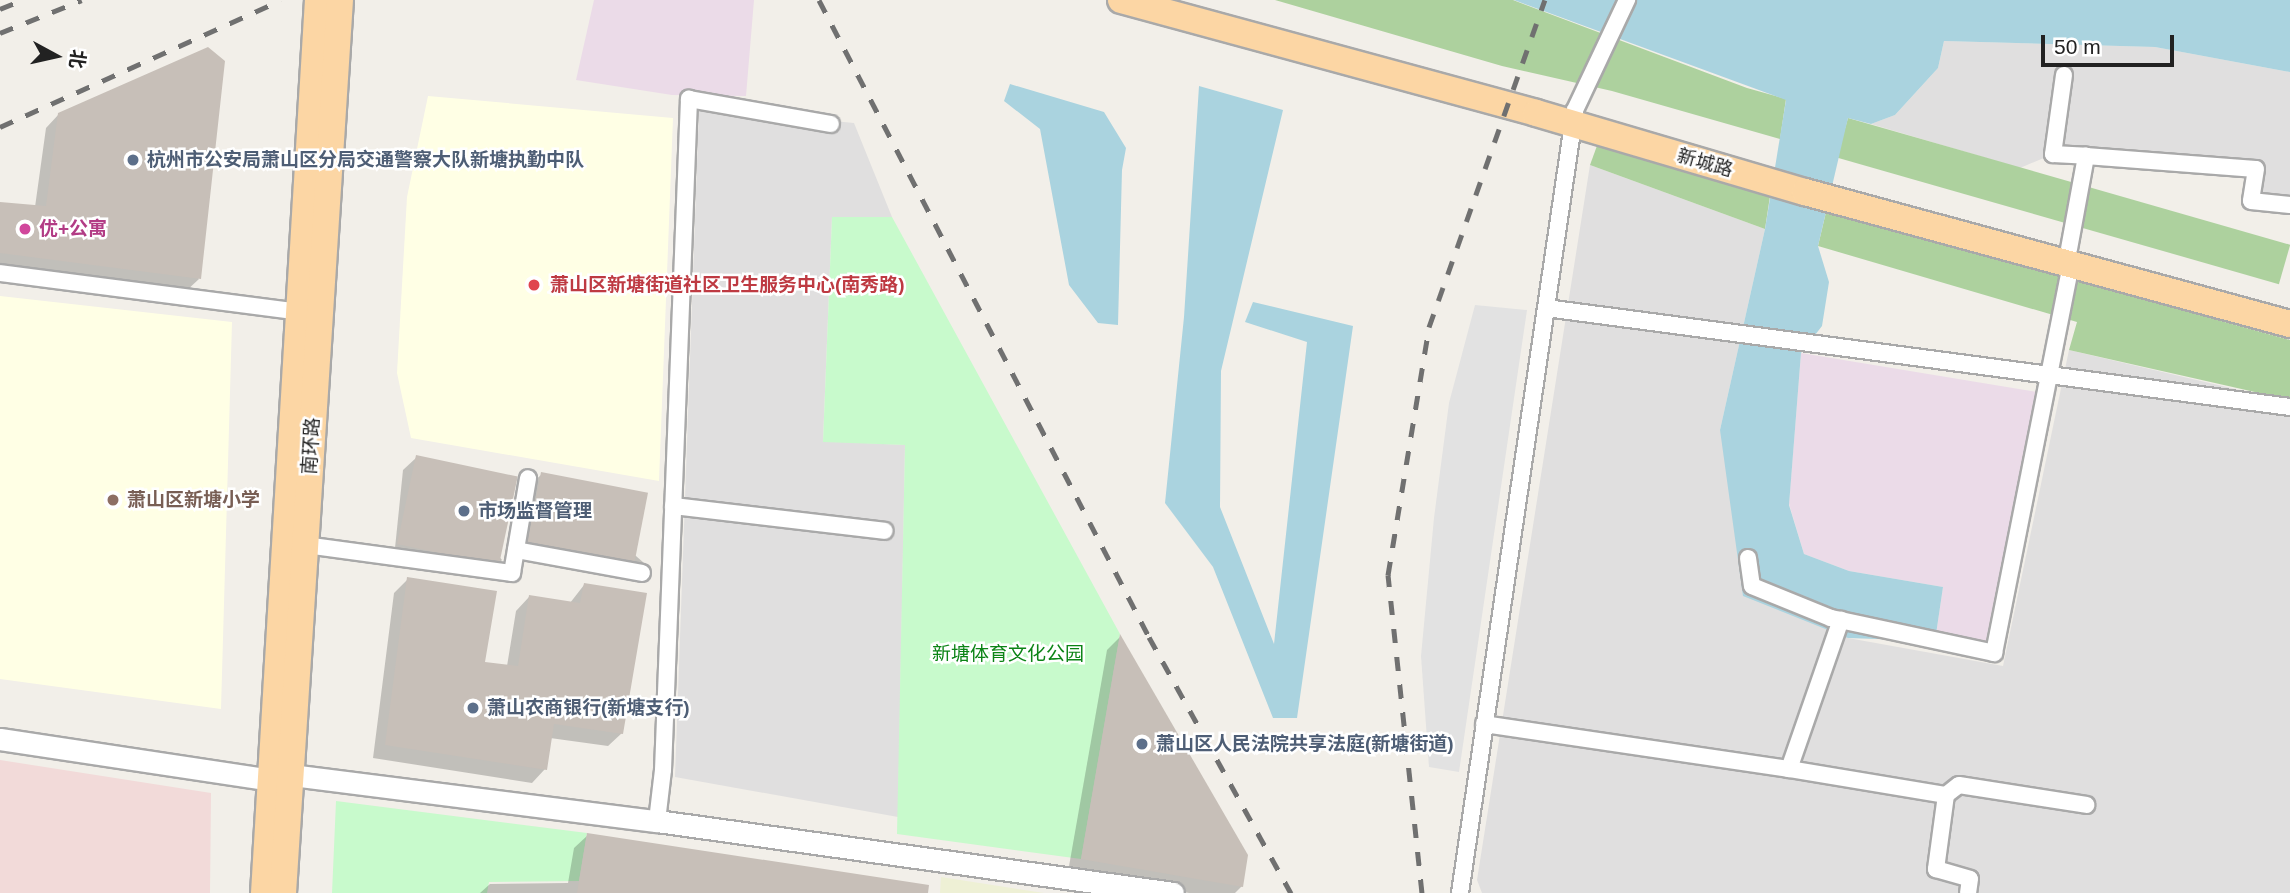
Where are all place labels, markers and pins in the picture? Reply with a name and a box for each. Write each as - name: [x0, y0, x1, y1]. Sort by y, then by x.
- place label: 杭州市公安局萧山区分局交通警察大队新塘执勤中队: [147, 149, 584, 171]
- marker: 杭州市公安局萧山区分局交通警察大队新塘执勤中队: [125, 152, 141, 168]
- place label: 优+公寓: [39, 218, 107, 240]
- marker: 优+公寓: [17, 221, 33, 237]
- place label: 萧山区新塘街道社区卫生服务中心(南秀路): [550, 274, 905, 296]
- marker: 萧山区新塘街道社区卫生服务中心(南秀路): [524, 275, 544, 295]
- place label: 萧山区新塘小学: [127, 489, 260, 511]
- marker: 萧山区新塘小学: [105, 492, 121, 508]
- place label: 市场监督管理: [478, 500, 592, 522]
- marker: 市场监督管理: [456, 503, 472, 519]
- place label: 萧山农商银行(新塘支行): [487, 697, 690, 719]
- marker: 萧山农商银行(新塘支行): [465, 700, 481, 716]
- place label: 萧山区人民法院共享法庭(新塘街道): [1156, 733, 1454, 755]
- marker: 萧山区人民法院共享法庭(新塘街道): [1134, 736, 1150, 752]

